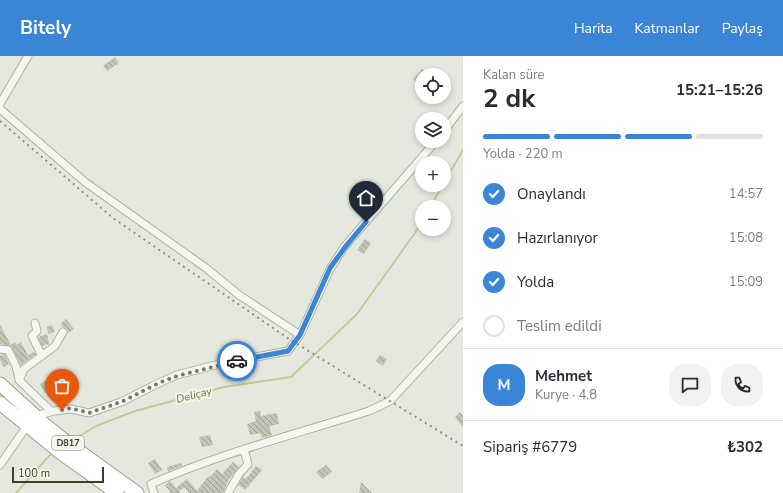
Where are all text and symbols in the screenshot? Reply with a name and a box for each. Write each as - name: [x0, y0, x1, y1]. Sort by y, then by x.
- text: Bitely: [20, 15, 71, 41]
- text: Harita: [574, 19, 613, 38]
- text: Katmanlar: [635, 19, 700, 38]
- text: Paylaş: [722, 19, 763, 38]
- text: Kalan süre: [483, 66, 545, 84]
- map controls: [415, 68, 451, 236]
- button: locate: [415, 68, 451, 104]
- text: 15:21–15:26: [676, 80, 763, 100]
- text: 2 dk: [483, 81, 535, 116]
- button: layers: [415, 112, 451, 148]
- text: Yolda · 220 m: [483, 145, 563, 163]
- button: +: [415, 156, 451, 192]
- pin: [349, 181, 383, 222]
- icon: check: [483, 183, 505, 205]
- text: Onaylandı: [517, 184, 586, 204]
- text: 14:57: [729, 185, 763, 203]
- icon: home: [355, 187, 377, 209]
- button: −: [415, 200, 451, 236]
- icon: check: [483, 227, 505, 249]
- text: Hazırlanıyor: [517, 228, 598, 248]
- text: 15:08: [729, 229, 763, 247]
- icon: check: [483, 271, 505, 293]
- text: Yolda: [517, 272, 554, 292]
- text: 15:09: [729, 273, 763, 291]
- text: Teslim edildi: [517, 316, 602, 336]
- courier: [217, 341, 257, 381]
- icon: car: [226, 350, 248, 372]
- button: chat: [669, 364, 711, 406]
- button: phone: [721, 364, 763, 406]
- text: Mehmet: [535, 366, 592, 386]
- pin: [45, 369, 79, 410]
- icon: bag: [51, 375, 73, 397]
- text: M: [497, 375, 511, 395]
- water label: Deliçay: [175, 383, 214, 407]
- text: Kurye · 4.8: [535, 386, 597, 404]
- road number: D817: [52, 436, 84, 450]
- text: Sipariş #6779: [483, 437, 577, 457]
- text: ₺302: [727, 437, 763, 457]
- scale bar: [12, 465, 104, 484]
- text: 100 m: [18, 466, 50, 481]

